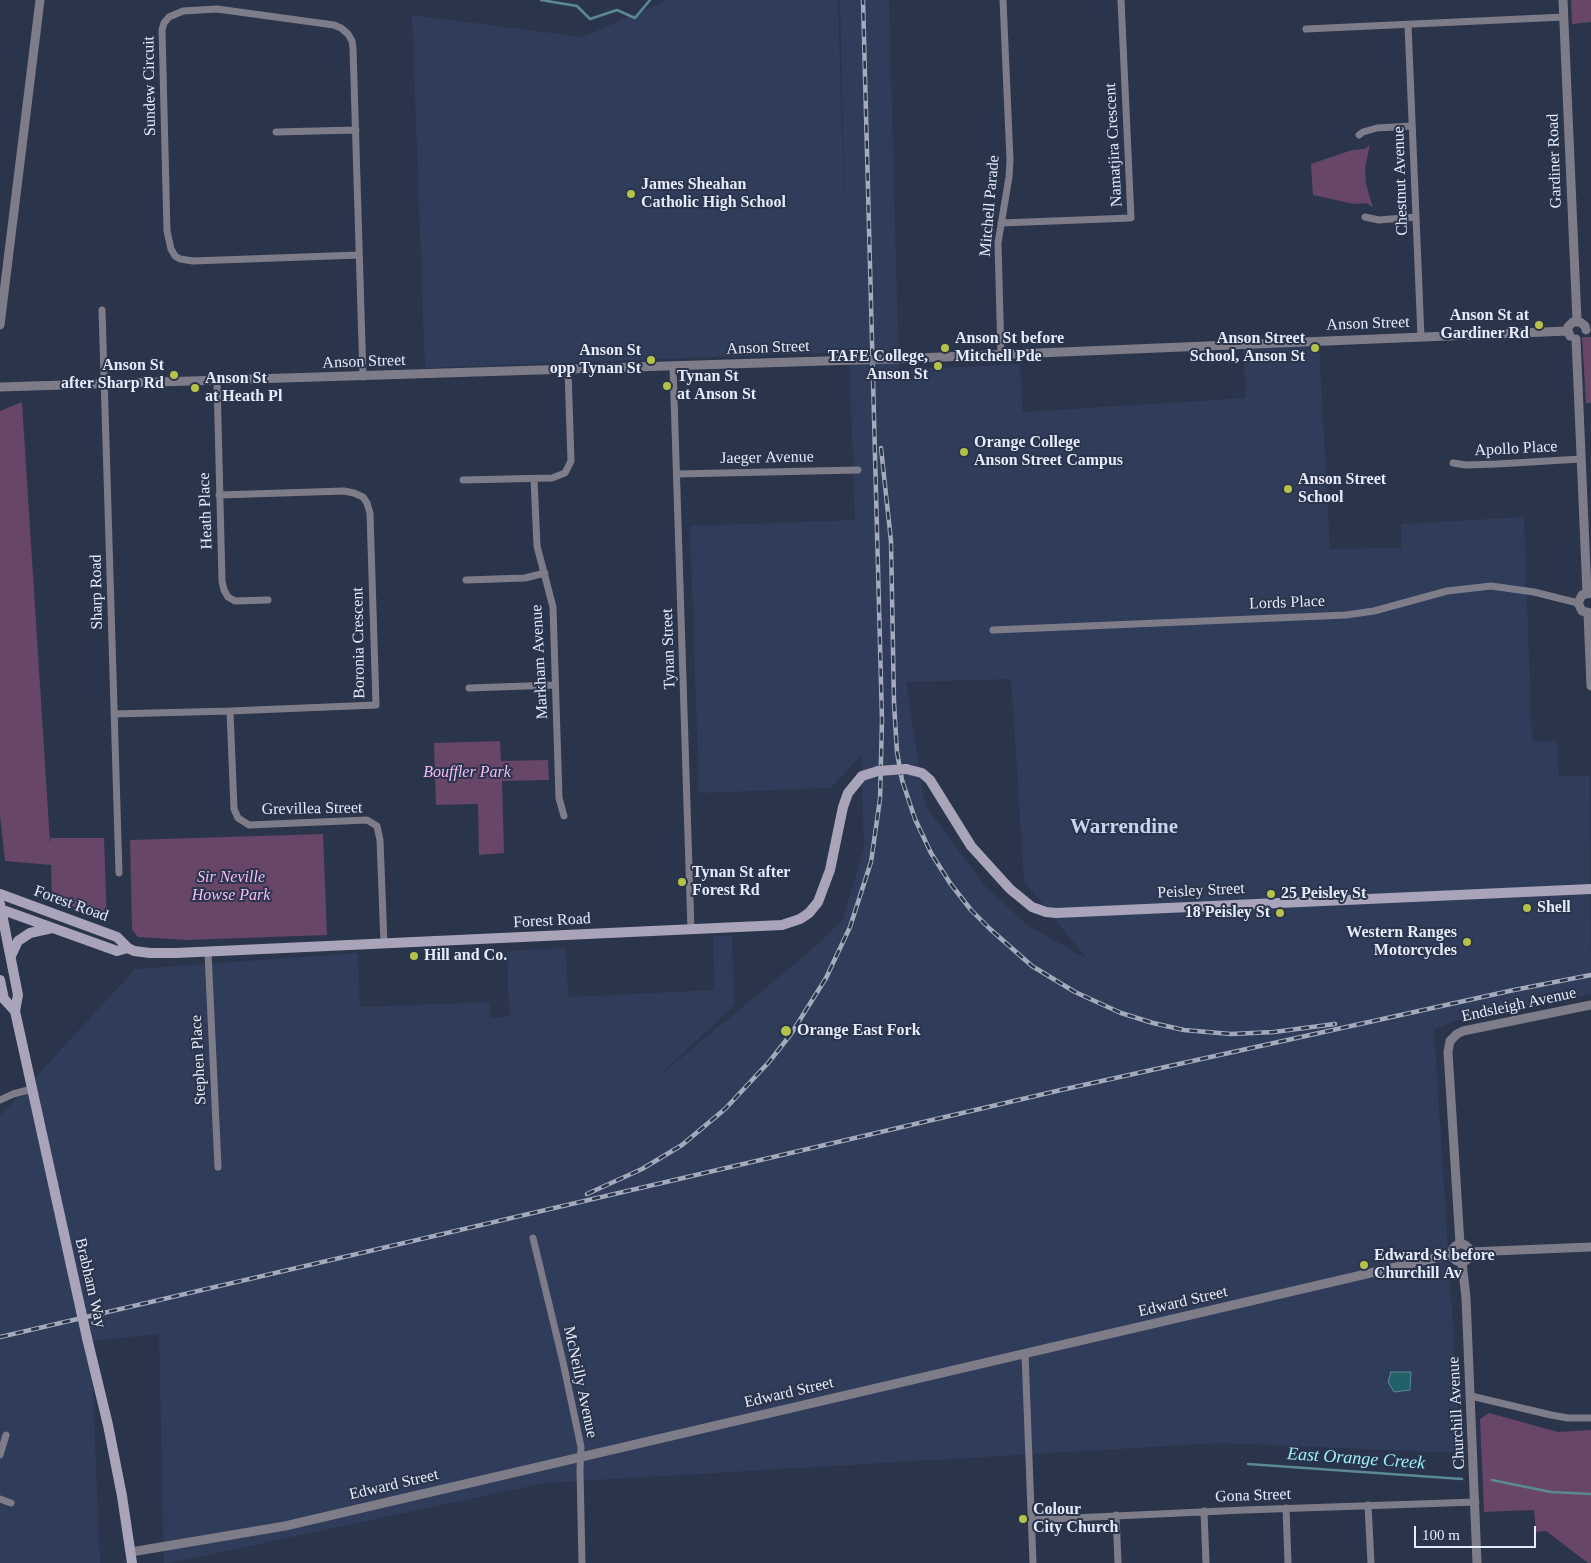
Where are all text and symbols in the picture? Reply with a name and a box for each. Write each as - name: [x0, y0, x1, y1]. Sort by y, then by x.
- street label: Sundew Circuit: [140, 36, 160, 136]
- street label: Namatjira Crescent: [1101, 83, 1127, 207]
- street label: Gardiner Road: [1544, 113, 1566, 209]
- street label: Chestnut Avenue: [1389, 126, 1413, 236]
- street label: Mitchell Parade: [976, 154, 1004, 258]
- place label: James Sheahan Catholic High School: [641, 175, 786, 213]
- marker: James Sheahan Catholic High School: [625, 188, 637, 200]
- place label: Anson St at Gardiner Rd: [1441, 306, 1529, 344]
- street label: Anson Street: [1326, 313, 1410, 335]
- marker: Anson St at Gardiner Rd: [1533, 319, 1545, 331]
- place label: Anson St before Mitchell Pde: [955, 329, 1064, 367]
- place label: Anson Street School, Anson St: [1190, 329, 1305, 367]
- street label: Anson Street: [726, 337, 810, 359]
- place label: Anson St opp Tynan St: [550, 341, 641, 379]
- marker: Anson St before Mitchell Pde: [939, 342, 951, 354]
- marker: Anson Street School, Anson St: [1309, 342, 1321, 354]
- place label: TAFE College, Anson St: [828, 347, 928, 385]
- street label: Anson Street: [322, 351, 406, 373]
- marker: Anson St opp Tynan St: [645, 354, 657, 366]
- place label: Anson St after Sharp Rd: [61, 356, 164, 394]
- marker: TAFE College, Anson St: [932, 360, 944, 372]
- place label: Tynan St at Anson St: [677, 367, 756, 405]
- marker: Anson St after Sharp Rd: [168, 369, 180, 381]
- place label: Anson St at Heath Pl: [205, 369, 282, 407]
- marker: Tynan St at Anson St: [661, 380, 673, 392]
- marker: Anson St at Heath Pl: [189, 382, 201, 394]
- place label: Orange College Anson Street Campus: [974, 433, 1123, 471]
- street label: Apollo Place: [1474, 437, 1558, 461]
- marker: Orange College Anson Street Campus: [958, 446, 970, 458]
- street label: Jaeger Avenue: [720, 448, 814, 468]
- place label: Anson Street School: [1298, 470, 1386, 508]
- street label: Heath Place: [195, 472, 217, 550]
- marker: Anson Street School: [1282, 483, 1294, 495]
- street label: Sharp Road: [87, 554, 107, 630]
- street label: Boronia Crescent: [348, 587, 370, 699]
- street label: Lords Place: [1249, 592, 1325, 614]
- street label: Markham Avenue: [527, 604, 553, 720]
- street label: Tynan Street: [658, 608, 680, 690]
- park label: Bouffler Park: [423, 763, 511, 783]
- street label: Grevillea Street: [261, 799, 363, 819]
- district label: Warrendine: [1070, 815, 1178, 841]
- place label: Tynan St after Forest Rd: [692, 863, 790, 901]
- park label: Sir Neville Howse Park: [192, 868, 270, 906]
- marker: Tynan St after Forest Rd: [676, 876, 688, 888]
- street label: Peisley Street: [1157, 879, 1245, 903]
- street label: Forest Road: [31, 882, 111, 926]
- place label: 25 Peisley St: [1281, 884, 1366, 904]
- marker: 25 Peisley St: [1265, 888, 1277, 900]
- place label: Shell: [1537, 898, 1571, 918]
- marker: Shell: [1521, 902, 1533, 914]
- place label: 18 Peisley St: [1185, 903, 1270, 923]
- marker: 18 Peisley St: [1274, 907, 1286, 919]
- street label: Forest Road: [513, 909, 591, 933]
- place label: Western Ranges Motorcycles: [1346, 923, 1457, 961]
- marker: Western Ranges Motorcycles: [1461, 936, 1473, 948]
- place label: Hill and Co.: [424, 946, 507, 966]
- marker: Hill and Co.: [408, 950, 420, 962]
- street label: Endsleigh Avenue: [1460, 983, 1578, 1027]
- street label: Stephen Place: [187, 1014, 211, 1106]
- place label: Orange East Fork: [797, 1021, 921, 1041]
- marker: Orange East Fork: [779, 1024, 793, 1038]
- street label: Brabham Way: [70, 1236, 110, 1330]
- place label: Edward St before Churchill Av: [1374, 1246, 1495, 1284]
- marker: Edward St before Churchill Av: [1358, 1259, 1370, 1271]
- street label: Edward Street: [1136, 1282, 1230, 1322]
- street label: McNeilly Avenue: [559, 1324, 601, 1440]
- street label: Churchill Avenue: [1444, 1356, 1470, 1470]
- street label: Edward Street: [742, 1373, 836, 1413]
- water label: East Orange Creek: [1286, 1443, 1426, 1475]
- street label: Edward Street: [347, 1465, 441, 1505]
- street label: Gona Street: [1215, 1485, 1291, 1507]
- place label: Colour City Church: [1033, 1500, 1118, 1538]
- marker: Colour City Church: [1017, 1513, 1029, 1525]
- scale bar: [1416, 1516, 1538, 1548]
- text: 100 m: [1422, 1527, 1460, 1543]

